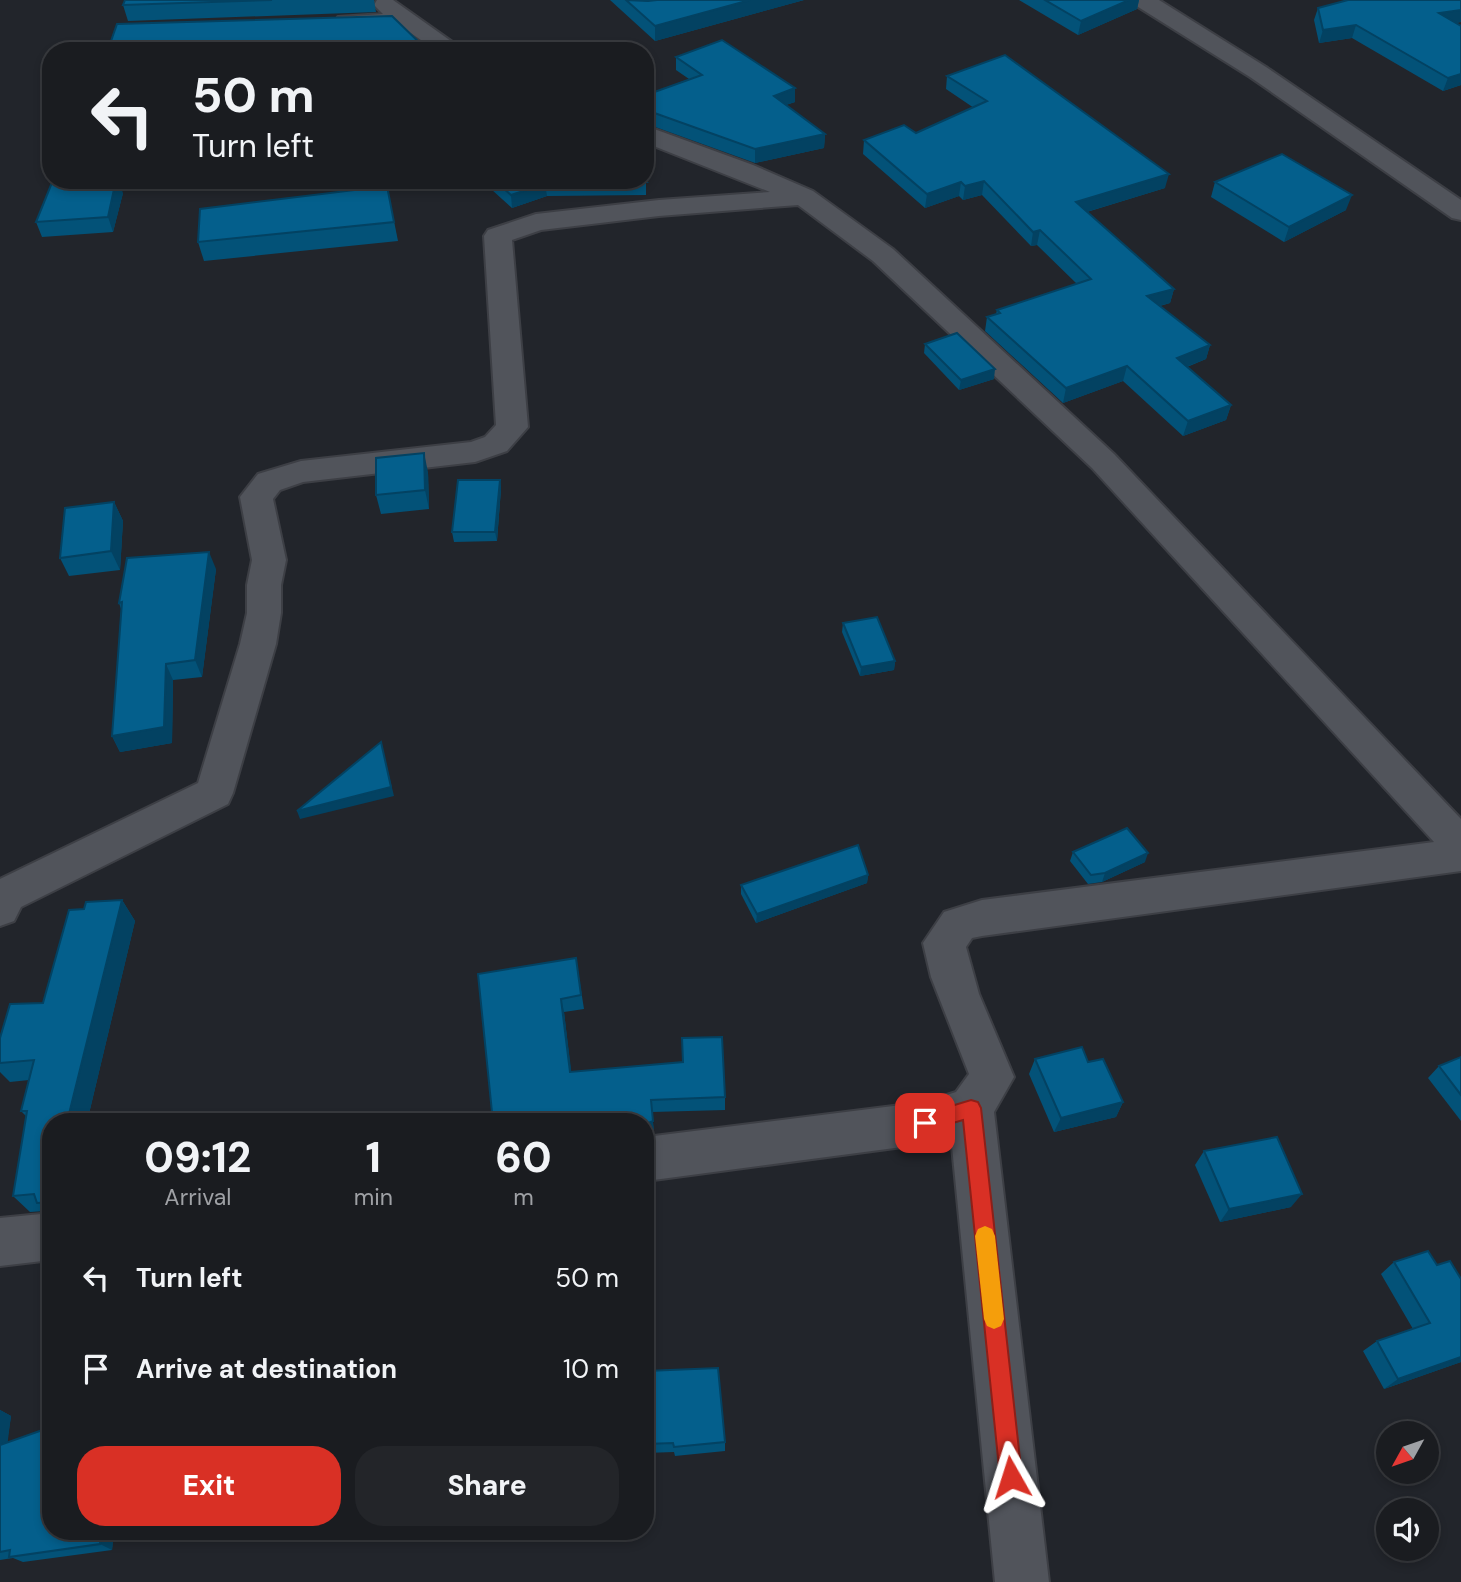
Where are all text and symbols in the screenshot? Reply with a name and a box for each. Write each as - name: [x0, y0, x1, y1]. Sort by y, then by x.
- text: 50 m: [192, 63, 315, 127]
- icon: left: [77, 70, 168, 161]
- text: Turn left: [192, 125, 314, 167]
- pin: [895, 1093, 955, 1153]
- icon: arrive: [906, 1104, 944, 1142]
- text: 09:12: [144, 1130, 251, 1185]
- text: 1: [366, 1130, 381, 1185]
- text: 60: [495, 1130, 552, 1185]
- text: Arrival: [164, 1182, 231, 1212]
- text: min: [354, 1182, 393, 1212]
- text: m: [513, 1182, 534, 1212]
- icon: left: [77, 1259, 115, 1297]
- text: Turn left: [136, 1261, 243, 1295]
- text: 50 m: [555, 1261, 619, 1295]
- icon: arrive: [77, 1350, 115, 1388]
- text: Arrive at destination: [136, 1352, 397, 1386]
- text: 10 m: [563, 1352, 619, 1386]
- north arrow: [1376, 1421, 1438, 1484]
- map controls: [1376, 1421, 1439, 1561]
- position arrow: [974, 1440, 1048, 1514]
- button: Exit: [77, 1446, 341, 1526]
- button: Share: [355, 1446, 619, 1526]
- button: sound: [1376, 1498, 1439, 1561]

